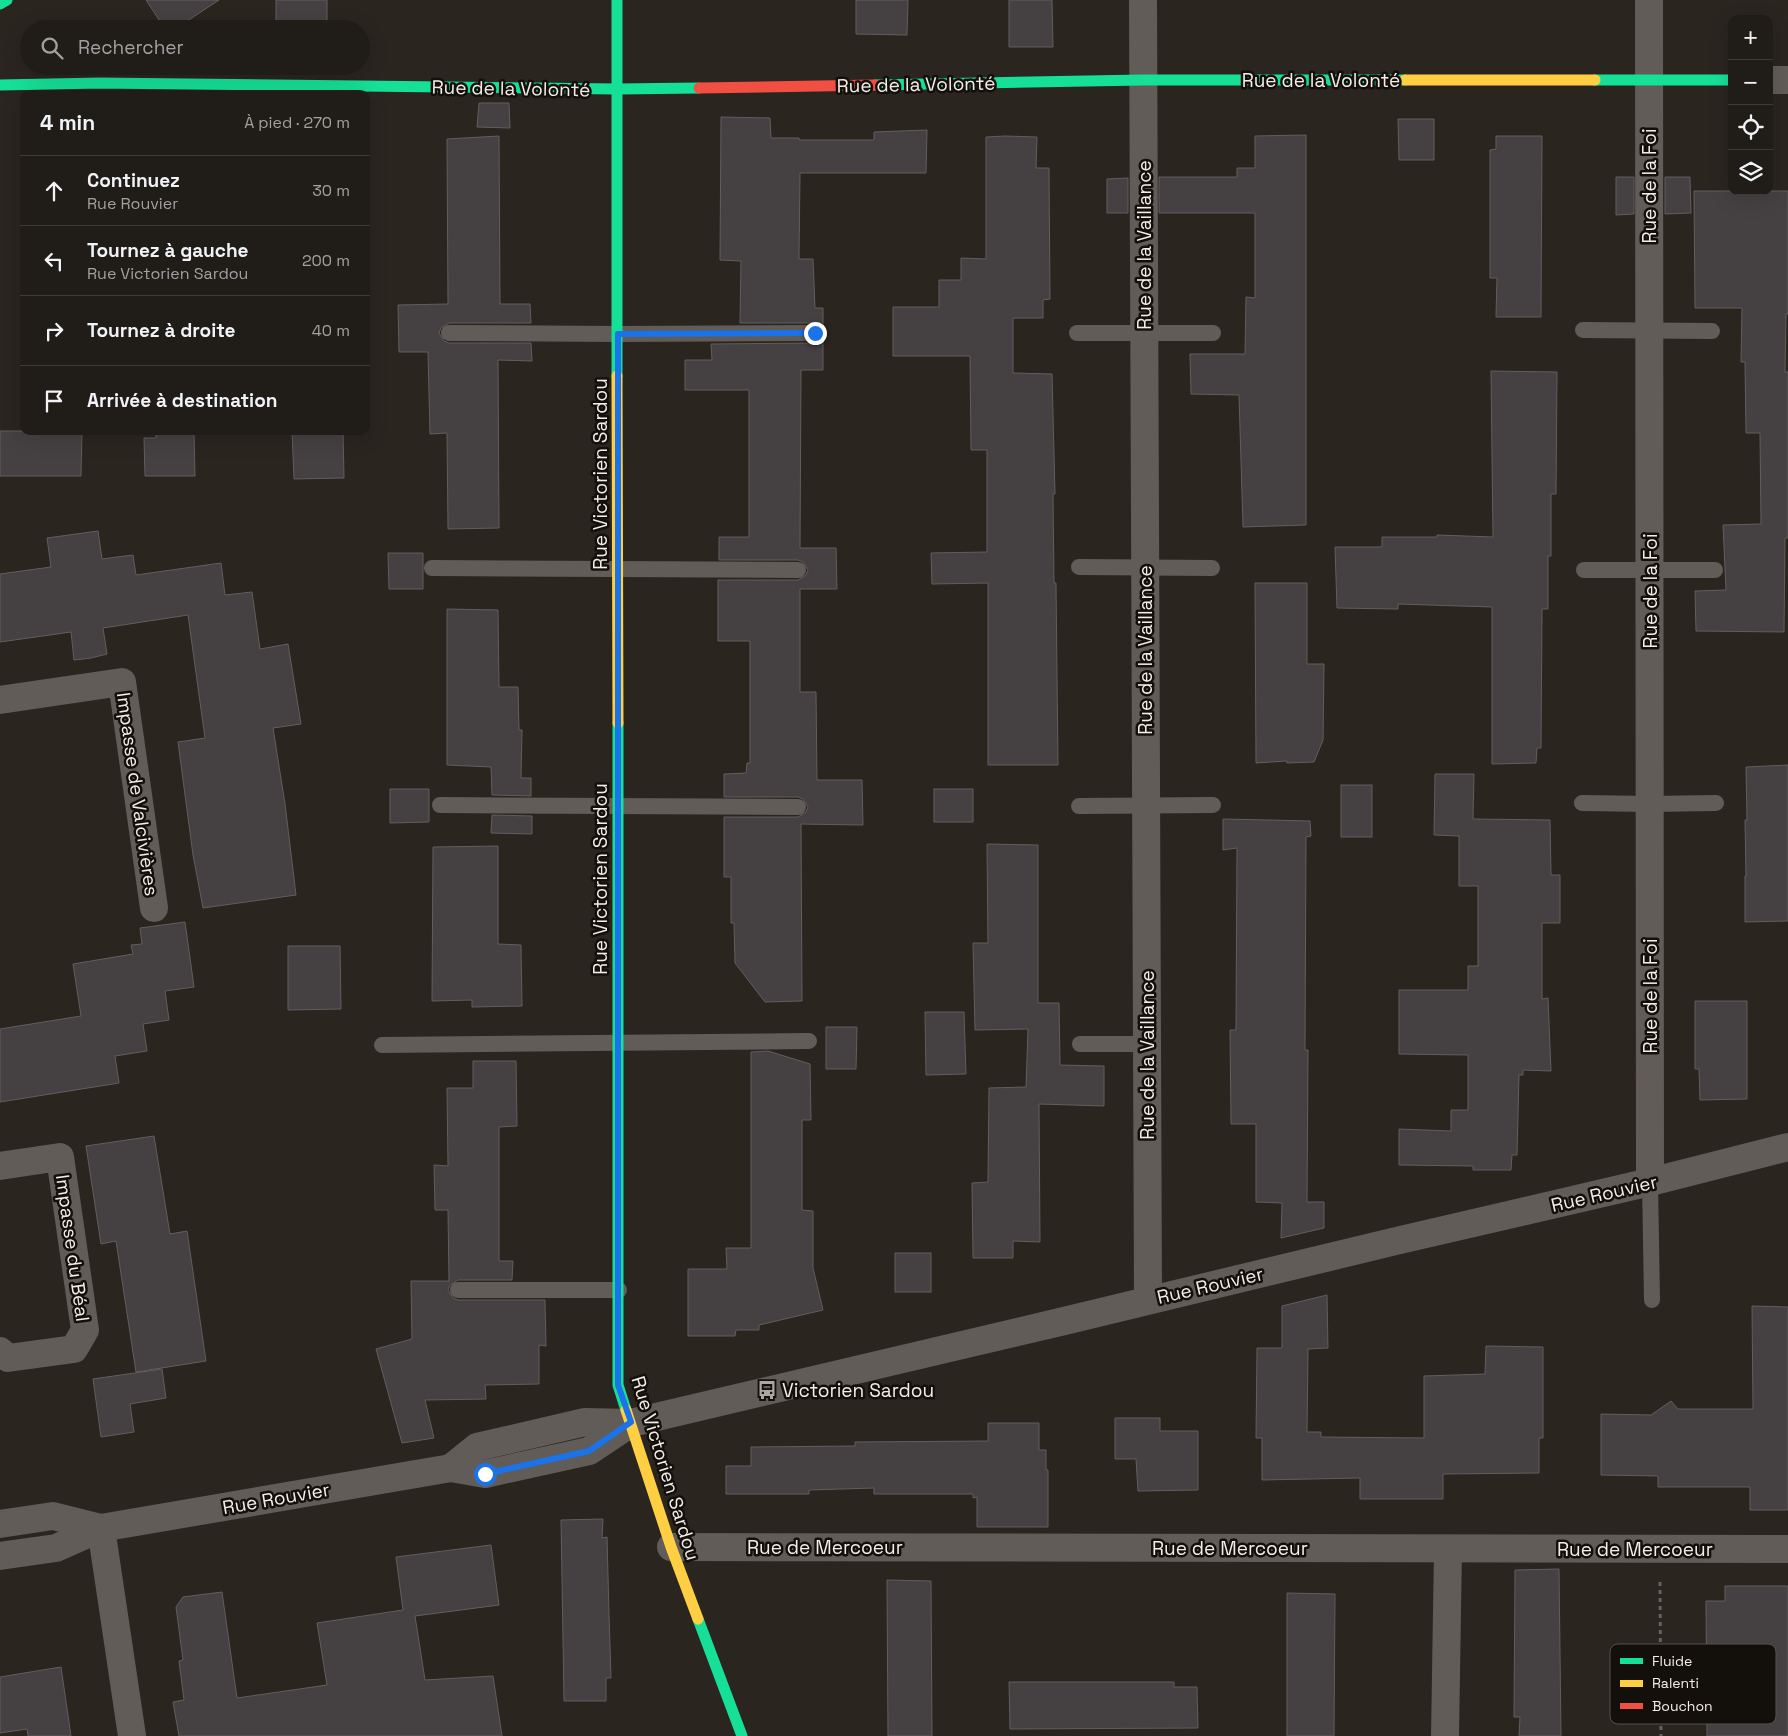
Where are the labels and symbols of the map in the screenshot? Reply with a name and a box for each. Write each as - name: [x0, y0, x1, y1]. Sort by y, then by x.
- street label: Rue de la Volonté: [1242, 68, 1400, 93]
- street label: Rue de la Volonté: [837, 71, 995, 98]
- street label: Rue de la Volonté: [432, 75, 590, 102]
- street label: Rue de la Foi: [1637, 128, 1662, 244]
- street label: Rue de la Vaillance: [1132, 160, 1157, 330]
- route end: [804, 322, 827, 345]
- street label: Rue Victorien Sardou: [588, 378, 613, 570]
- street label: Rue de la Foi: [1638, 533, 1663, 649]
- street label: Rue de la Vaillance: [1133, 565, 1158, 735]
- street label: Impasse de Valcivières: [111, 691, 164, 897]
- street label: Rue Victorien Sardou: [588, 783, 613, 975]
- street label: Rue de la Foi: [1638, 938, 1663, 1054]
- street label: Rue de la Vaillance: [1135, 970, 1160, 1140]
- street label: Rue Rouvier: [1548, 1169, 1660, 1218]
- street label: Impasse du Béal: [50, 1173, 95, 1323]
- street label: Rue Rouvier: [1154, 1261, 1266, 1310]
- street label: Rue Victorien Sardou: [626, 1373, 705, 1563]
- place label: Victorien Sardou: [782, 1378, 934, 1403]
- bus stop icon: Victorien Sardou: [756, 1379, 778, 1401]
- route start: [474, 1463, 497, 1486]
- street label: Rue Rouvier: [221, 1477, 332, 1520]
- street label: Rue de Mercoeur: [747, 1535, 903, 1560]
- street label: Rue de Mercoeur: [1152, 1536, 1308, 1561]
- street label: Rue de Mercoeur: [1557, 1537, 1713, 1562]
- legend: [1610, 1644, 1776, 1724]
- text: Fluide: [1652, 1652, 1692, 1670]
- text: Ralenti: [1652, 1674, 1699, 1692]
- text: Bouchon: [1652, 1697, 1713, 1715]

